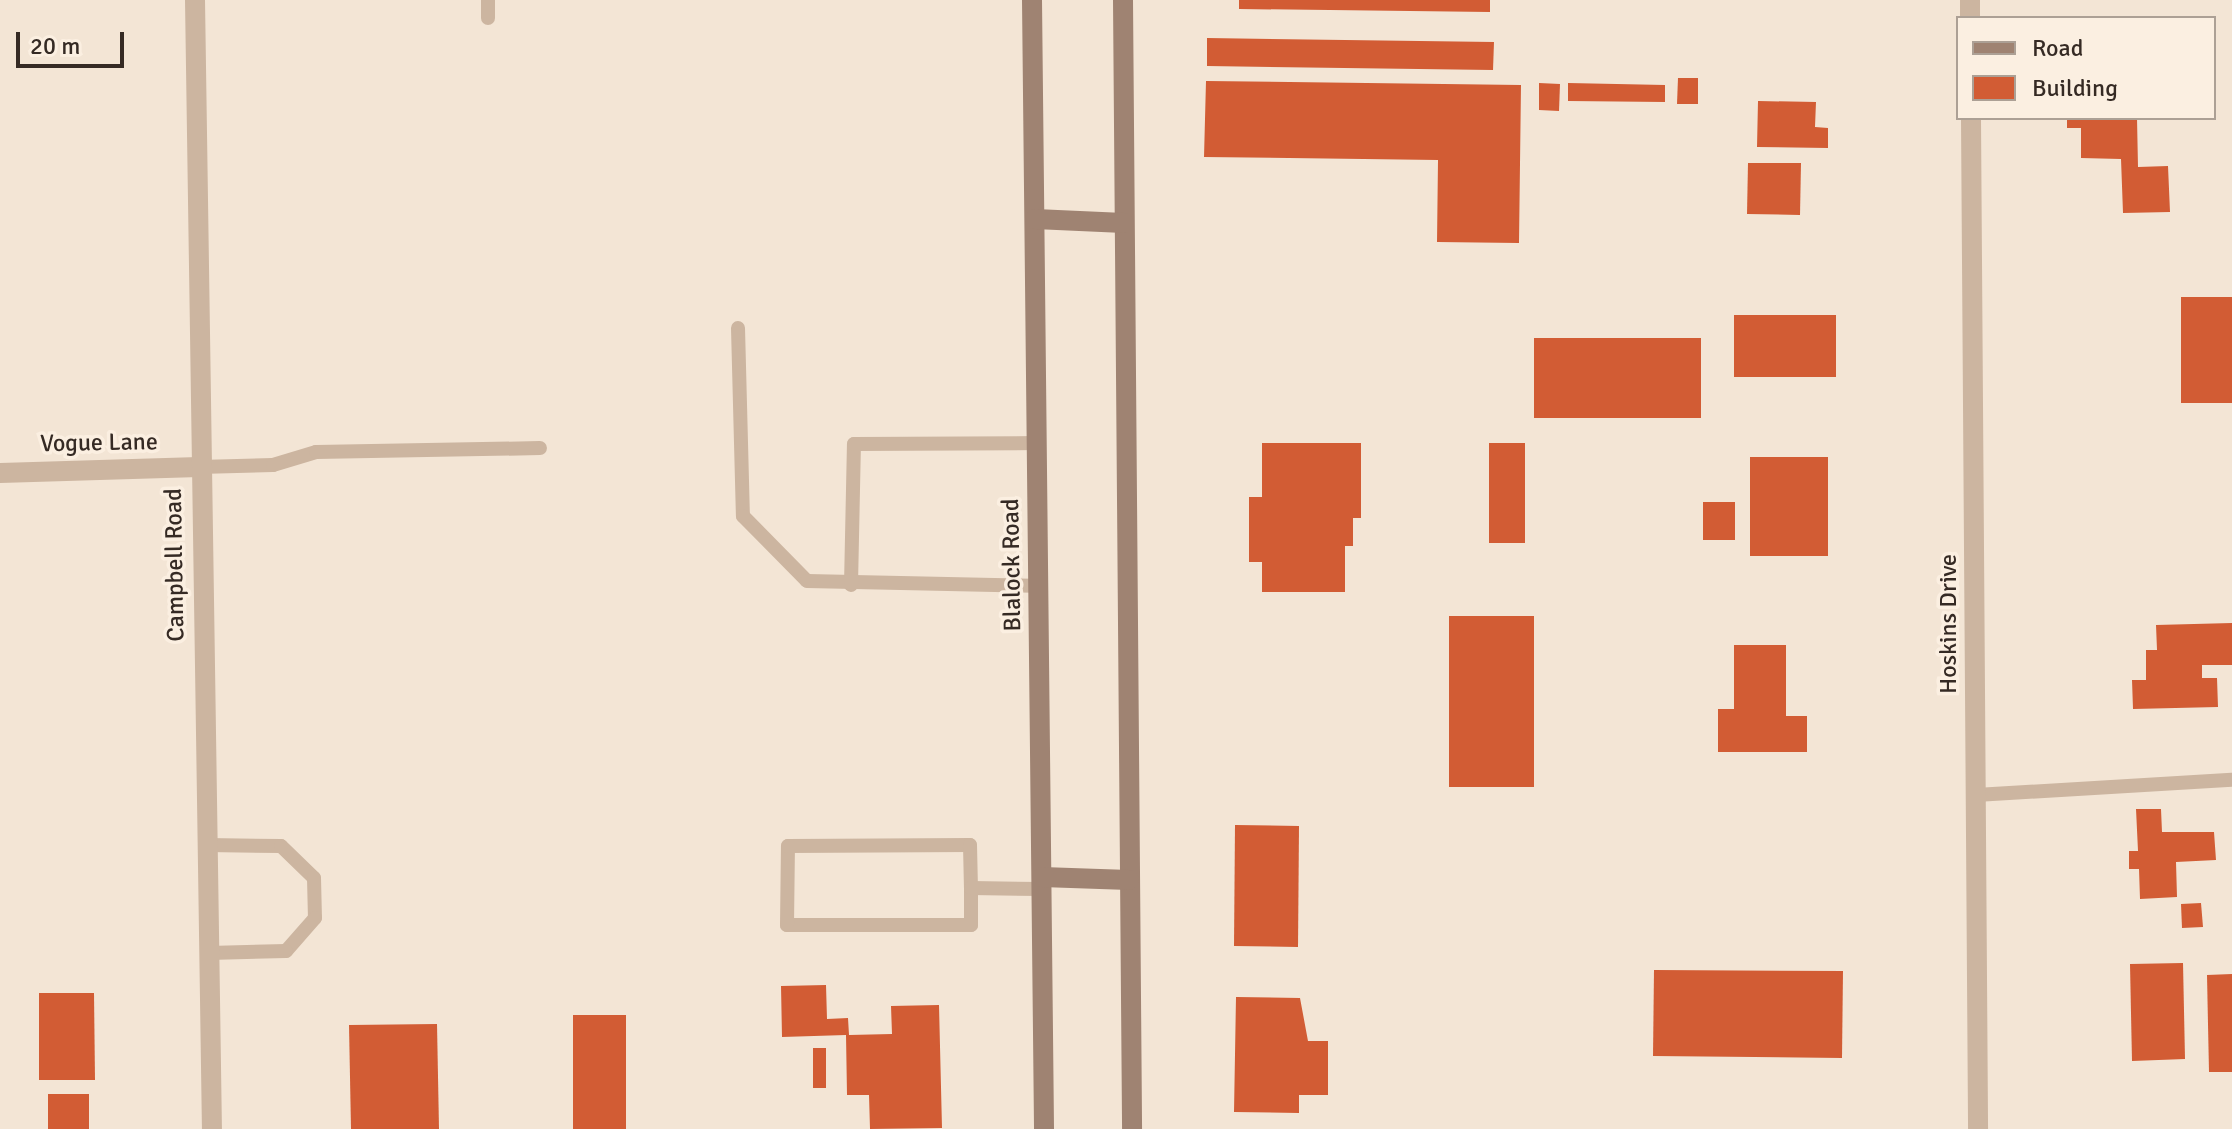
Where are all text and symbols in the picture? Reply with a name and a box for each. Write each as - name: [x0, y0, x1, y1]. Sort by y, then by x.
- scale bar: [20, 16, 128, 66]
- legend: [1956, 16, 2216, 120]
- text: 20 m: [30, 31, 80, 61]
- text: Road: [2032, 33, 2083, 63]
- text: Building: [2032, 73, 2118, 103]
- street label: Vogue Lane: [40, 428, 158, 458]
- street label: Campbell Road: [159, 488, 191, 642]
- street label: Blalock Road: [996, 498, 1028, 632]
- street label: Hoskins Drive: [1935, 554, 1963, 694]

